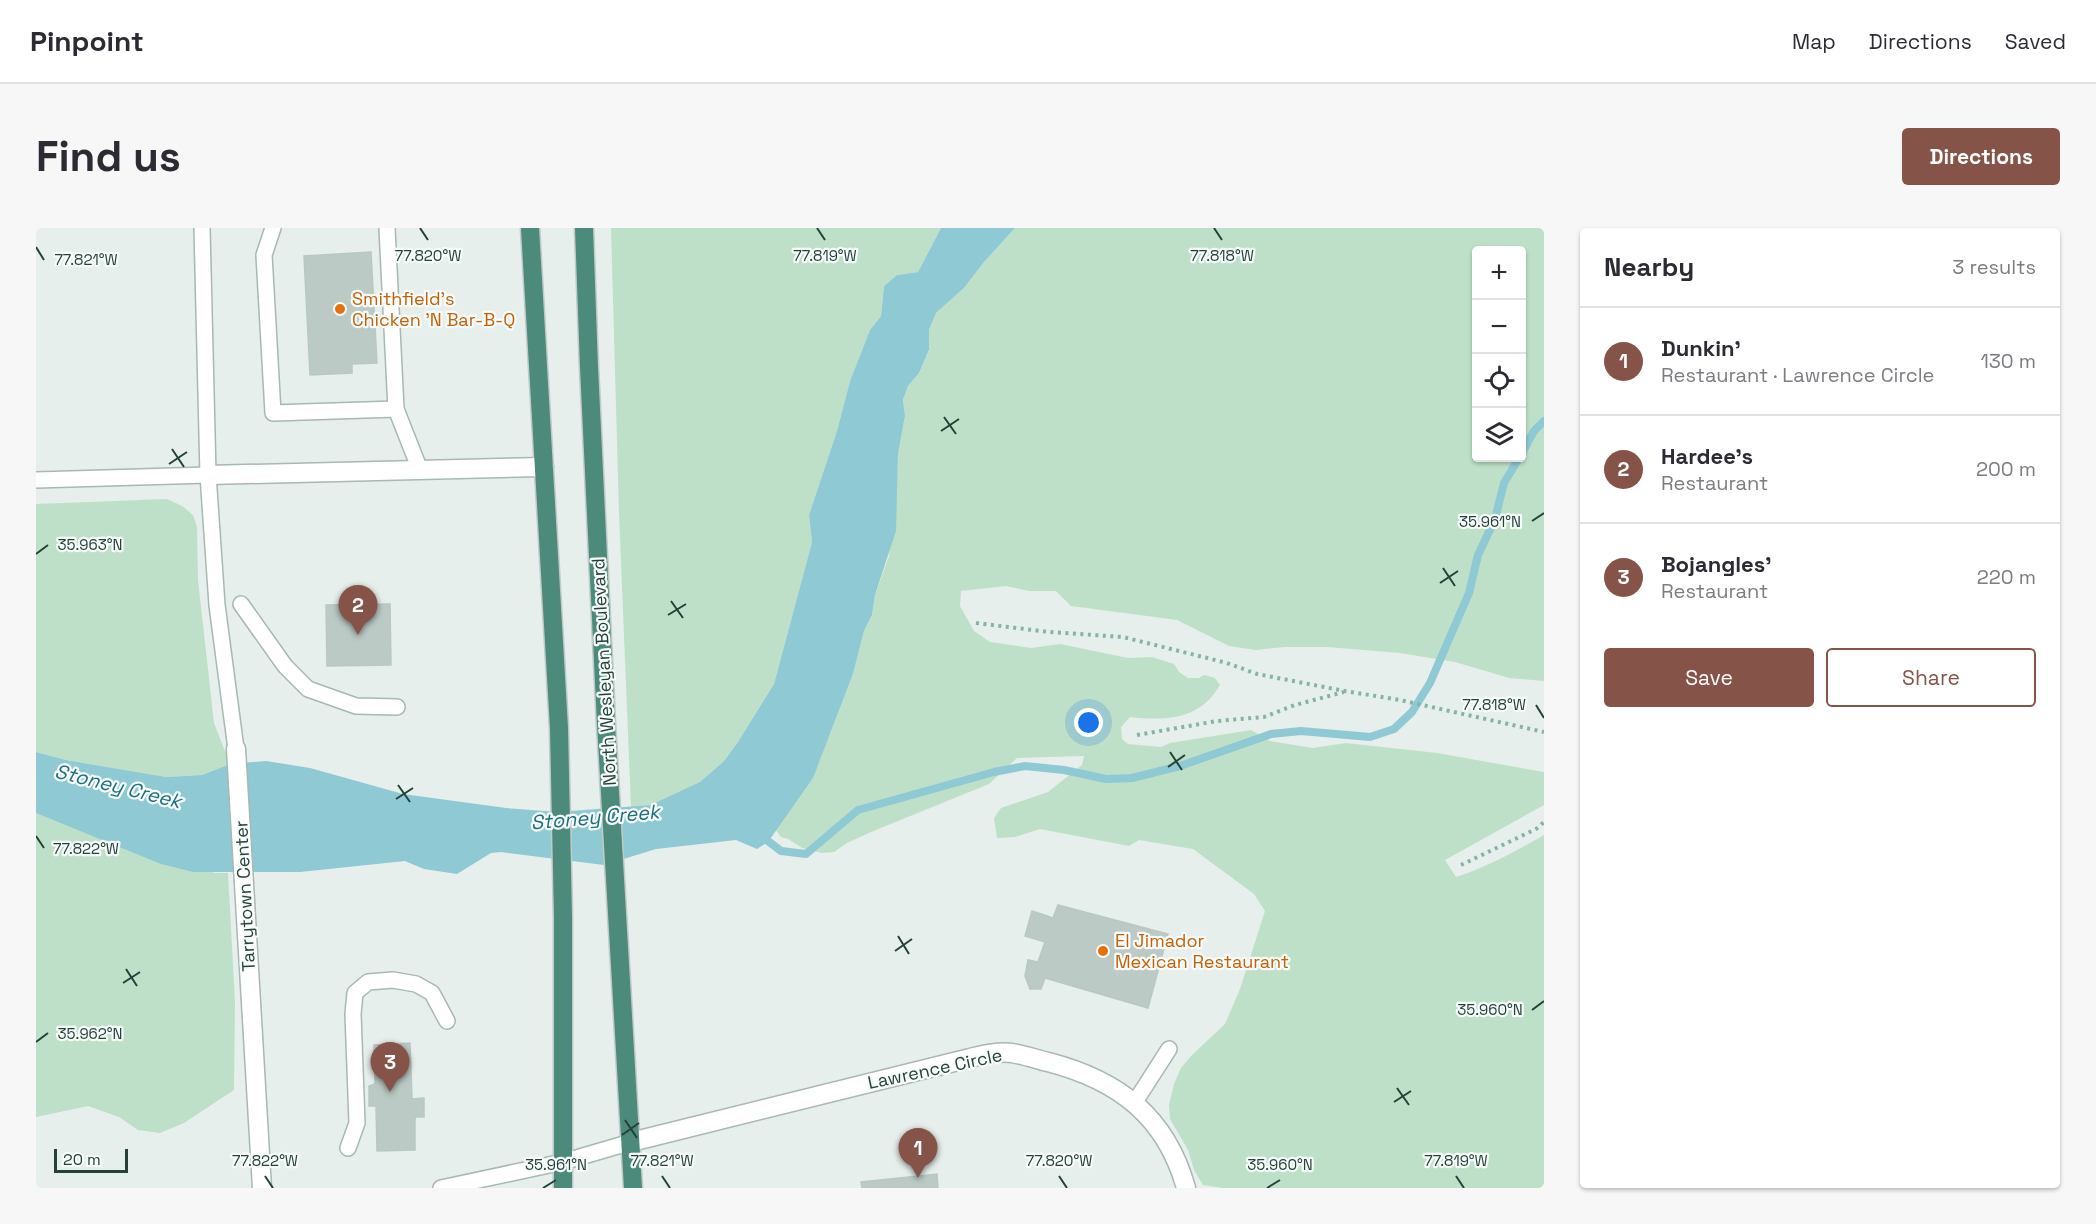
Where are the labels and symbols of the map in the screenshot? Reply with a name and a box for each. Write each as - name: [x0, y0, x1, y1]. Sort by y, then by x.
- text: 77.820°W: [395, 246, 461, 265]
- text: 77.819°W: [793, 246, 857, 265]
- text: 77.818°W: [1190, 246, 1254, 265]
- text: 77.821°W: [54, 250, 118, 269]
- place label: Smithfield's Chicken 'N Bar-B-Q: [352, 287, 515, 331]
- marker: Smithfield's Chicken 'N Bar-B-Q: [333, 302, 347, 316]
- text: 35.961°N: [1459, 512, 1521, 531]
- text: 35.963°N: [58, 535, 122, 554]
- street label: North Wesleyan Boulevard: [586, 558, 621, 786]
- pin: 2: [338, 586, 378, 635]
- text: 77.818°W: [1462, 695, 1526, 714]
- your location: [1074, 708, 1103, 737]
- water label: Stoney Creek: [52, 758, 186, 815]
- water label: Stoney Creek: [529, 798, 663, 836]
- street label: Tarrytown Center: [229, 820, 260, 972]
- text: 77.822°W: [53, 839, 119, 858]
- place label: El Jimador Mexican Restaurant: [1115, 929, 1289, 973]
- marker: El Jimador Mexican Restaurant: [1096, 944, 1110, 958]
- text: 35.960°N: [1457, 1000, 1523, 1019]
- text: 35.962°N: [58, 1024, 122, 1043]
- pin: 3: [370, 1042, 410, 1092]
- street label: Lawrence Circle: [866, 1043, 1004, 1094]
- pin: 1: [898, 1128, 938, 1178]
- scale bar: [54, 1146, 128, 1174]
- text: 77.822°W: [232, 1151, 298, 1170]
- text: 77.821°W: [630, 1151, 694, 1170]
- text: 77.820°W: [1026, 1151, 1092, 1170]
- text: 77.819°W: [1424, 1151, 1488, 1170]
- text: 35.961°N: [525, 1155, 587, 1174]
- text: 35.960°N: [1247, 1155, 1313, 1174]

